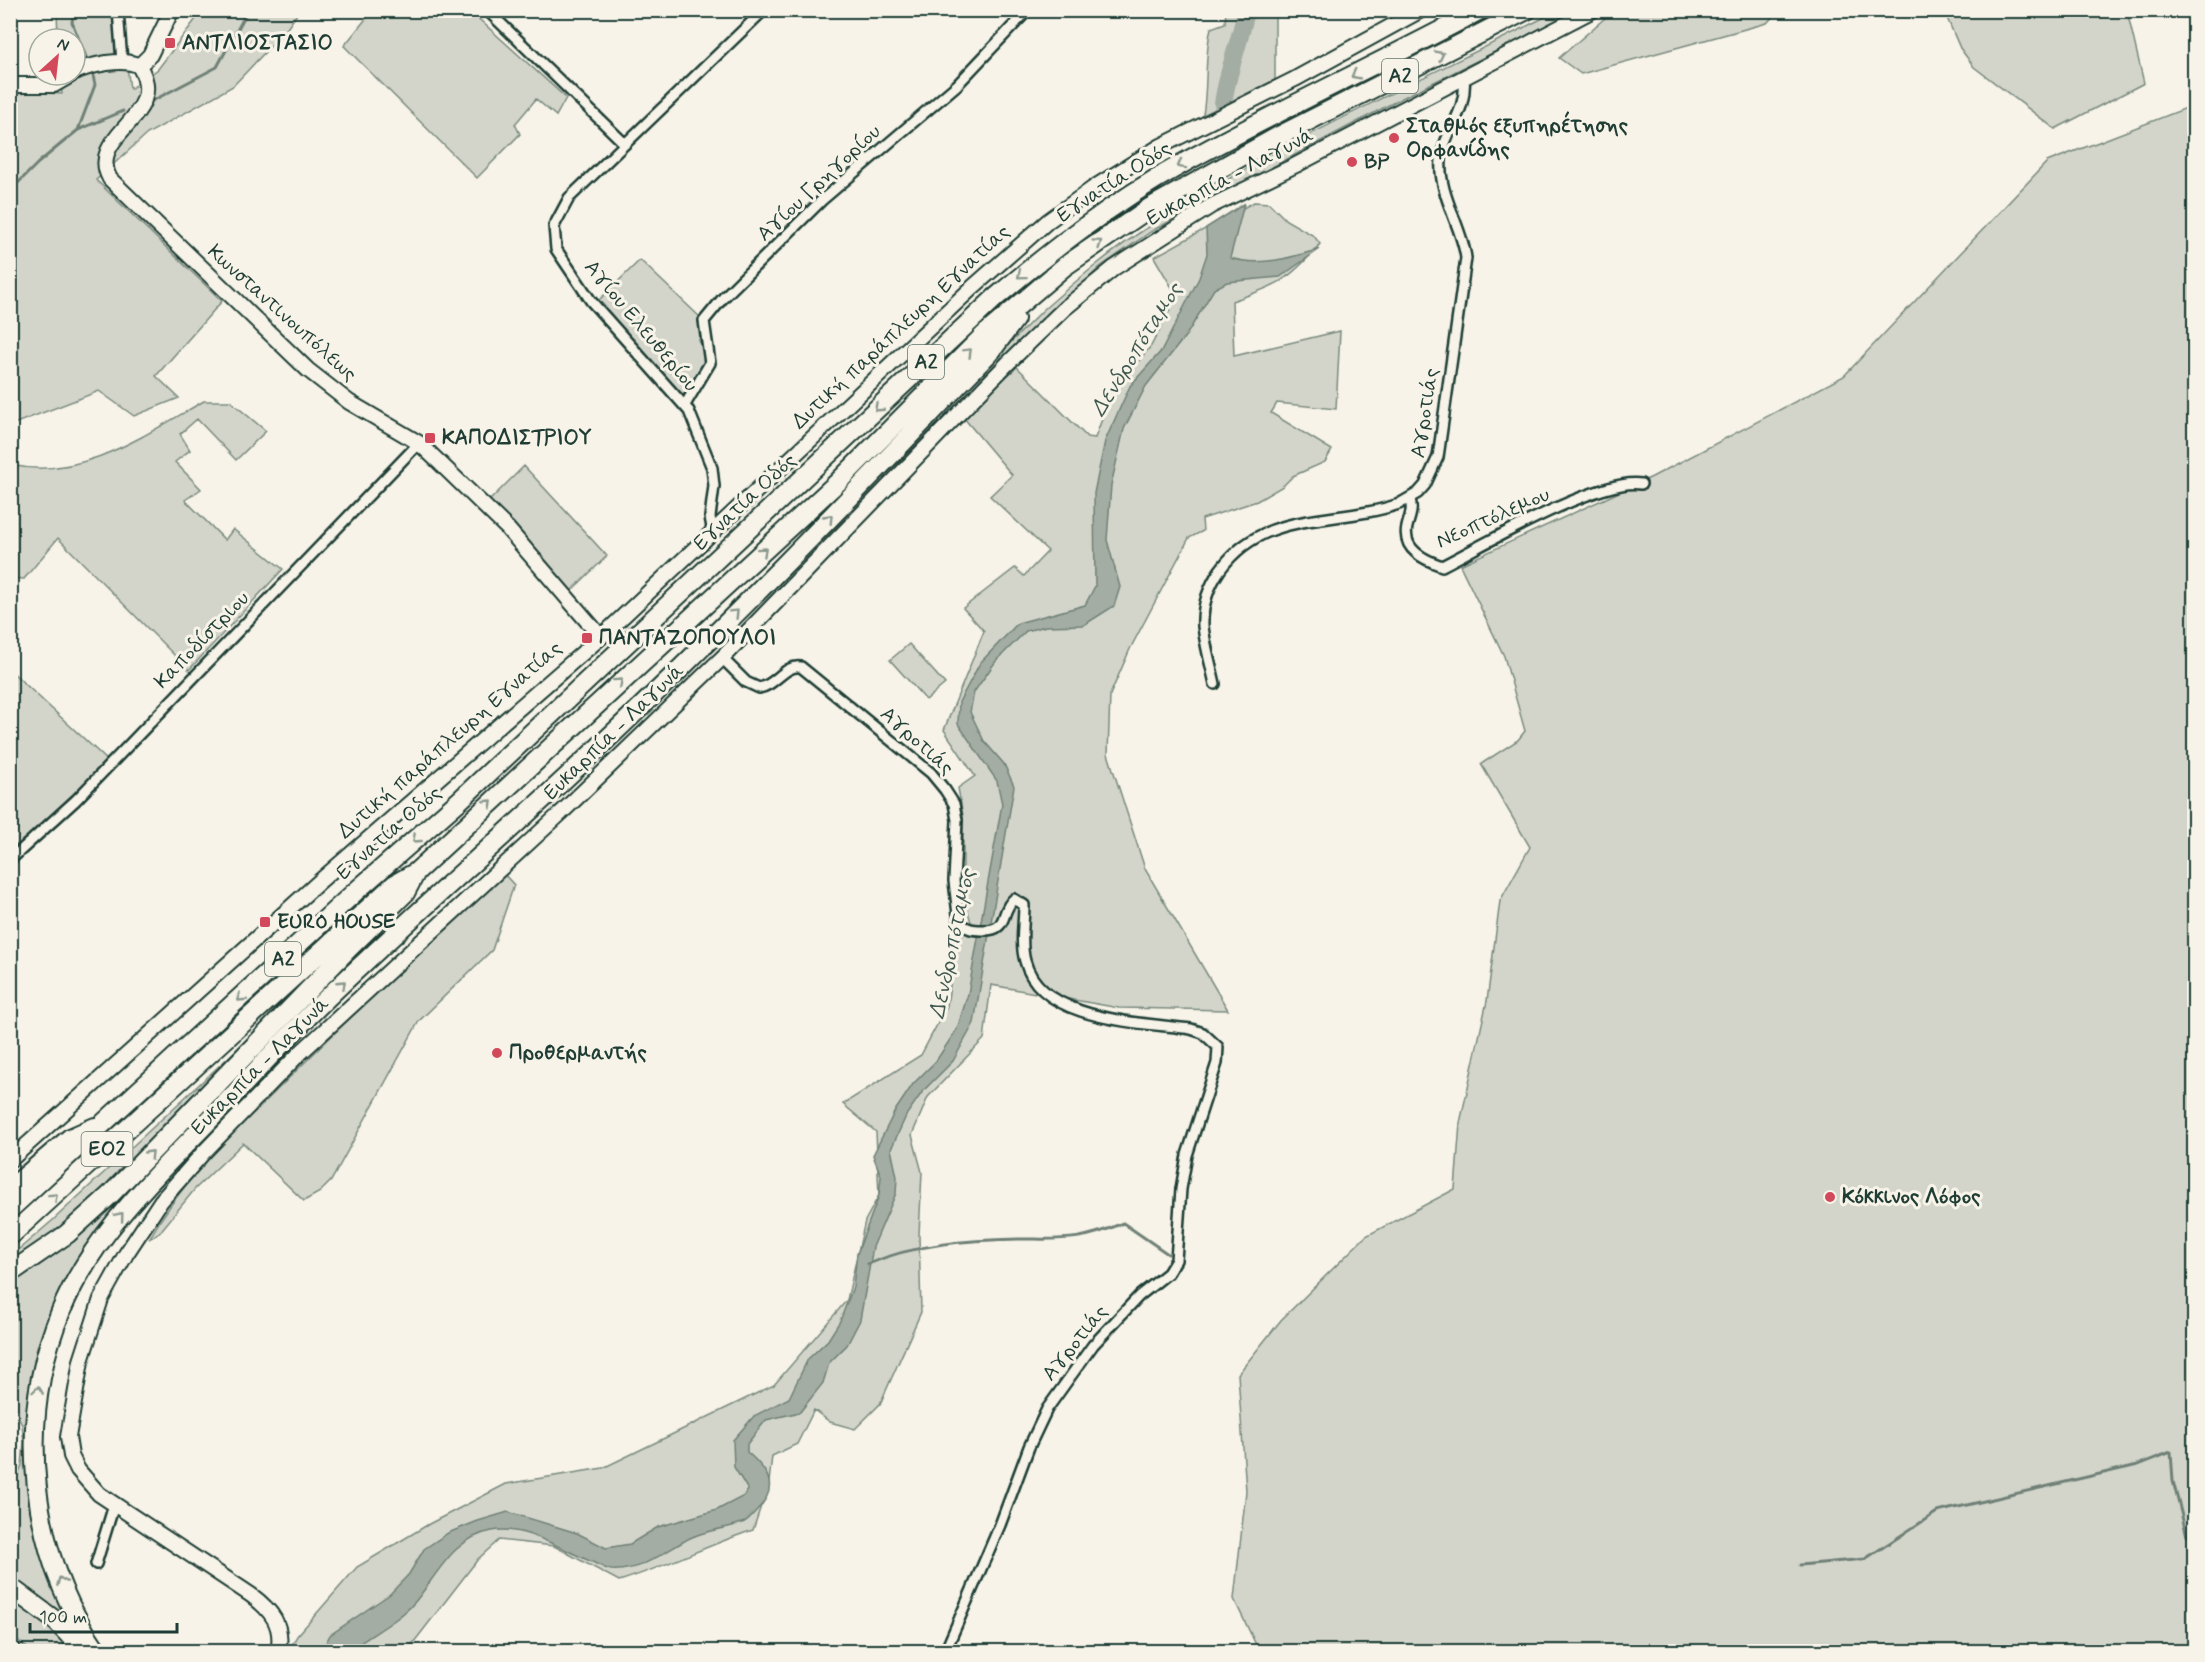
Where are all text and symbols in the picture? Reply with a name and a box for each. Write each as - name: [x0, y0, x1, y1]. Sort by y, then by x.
- north arrow: [27, 27, 87, 87]
- place label: ΑΝΤΛΙΟΣΤΑΣΙΟ: [182, 29, 333, 57]
- text: N: [54, 33, 73, 57]
- marker: ΑΝΤΛΙΟΣΤΑΣΙΟ: [163, 36, 177, 50]
- one-way arrow: [1433, 51, 1444, 63]
- road number: Α2: [1382, 59, 1418, 93]
- one-way arrow: [1350, 68, 1361, 79]
- place label: Σταθμός εξυπηρέτησης Ορφανίδης: [1406, 111, 1628, 164]
- street label: Αγίου Γρηγορίου: [751, 118, 887, 248]
- street label: Ευκαρπία - Λαγυνά: [1142, 121, 1318, 233]
- marker: Σταθμός εξυπηρέτησης Ορφανίδης: [1387, 131, 1401, 145]
- street label: Εγνατία Οδός: [1051, 134, 1177, 230]
- place label: BP: [1364, 148, 1390, 176]
- marker: BP: [1345, 155, 1359, 169]
- one-way arrow: [1177, 157, 1188, 169]
- street label: Δυτική παράπλευρη Εγνατίας: [786, 218, 1016, 436]
- street label: Κωνσταντινουπόλεως: [201, 238, 363, 388]
- one-way arrow: [1091, 239, 1102, 250]
- street label: Αγίου Ελευθερίου: [578, 254, 704, 398]
- one-way arrow: [1017, 268, 1028, 279]
- water label: Δενδροπόταμος: [1085, 277, 1190, 422]
- road number: Α2: [908, 345, 944, 379]
- one-way arrow: [961, 348, 972, 358]
- street label: Αγροτιάς: [1404, 366, 1446, 460]
- one-way arrow: [874, 400, 885, 411]
- place label: ΚΑΠΟΔΙΣΤΡΙΟΥ: [442, 424, 592, 452]
- marker: ΚΑΠΟΔΙΣΤΡΙΟΥ: [423, 431, 437, 445]
- street label: Εγνατία Οδός: [687, 447, 803, 557]
- street label: Νεοπτόλεμου: [1432, 481, 1554, 555]
- one-way arrow: [822, 515, 833, 525]
- one-way arrow: [756, 547, 767, 558]
- street label: Καποδίστριου: [148, 585, 256, 695]
- one-way arrow: [728, 610, 739, 621]
- place label: ΠΑΝΤΑΖΟΠΟΥΛΟΙ: [599, 624, 776, 652]
- marker: ΠΑΝΤΑΖΟΠΟΥΛΟΙ: [580, 631, 594, 645]
- street label: Δυτική παράπλευρη Εγνατίας: [332, 635, 568, 845]
- street label: Ευκαρπία - Λαγυνά: [538, 658, 690, 806]
- one-way arrow: [612, 678, 623, 689]
- street label: Αγροτιάς: [874, 700, 960, 782]
- street label: Εγνατία Οδός: [330, 779, 448, 887]
- one-way arrow: [482, 800, 493, 811]
- one-way arrow: [412, 832, 423, 843]
- water label: Δενδροπόταμος: [923, 865, 983, 1021]
- place label: EURO HOUSE: [277, 908, 395, 936]
- marker: EURO HOUSE: [258, 915, 272, 929]
- road number: Α2: [265, 942, 301, 976]
- one-way arrow: [335, 980, 345, 991]
- street label: Ευκαρπία - Λαγυνά: [185, 991, 335, 1141]
- one-way arrow: [237, 991, 247, 1002]
- place label: Προθερμαντής: [509, 1039, 647, 1067]
- marker: Προθερμαντής: [490, 1046, 504, 1060]
- road number: ΕΟ2: [82, 1132, 132, 1166]
- one-way arrow: [143, 1150, 154, 1161]
- place label: Κόκκινος Λόφος: [1842, 1183, 1980, 1211]
- marker: Κόκκινος Λόφος: [1823, 1190, 1837, 1204]
- one-way arrow: [47, 1193, 58, 1204]
- one-way arrow: [112, 1212, 123, 1223]
- street label: Αγροτιάς: [1036, 1299, 1114, 1387]
- one-way arrow: [31, 1386, 43, 1395]
- one-way arrow: [56, 1577, 68, 1588]
- scale bar: [30, 1596, 177, 1634]
- text: 100 m: [39, 1606, 87, 1630]

